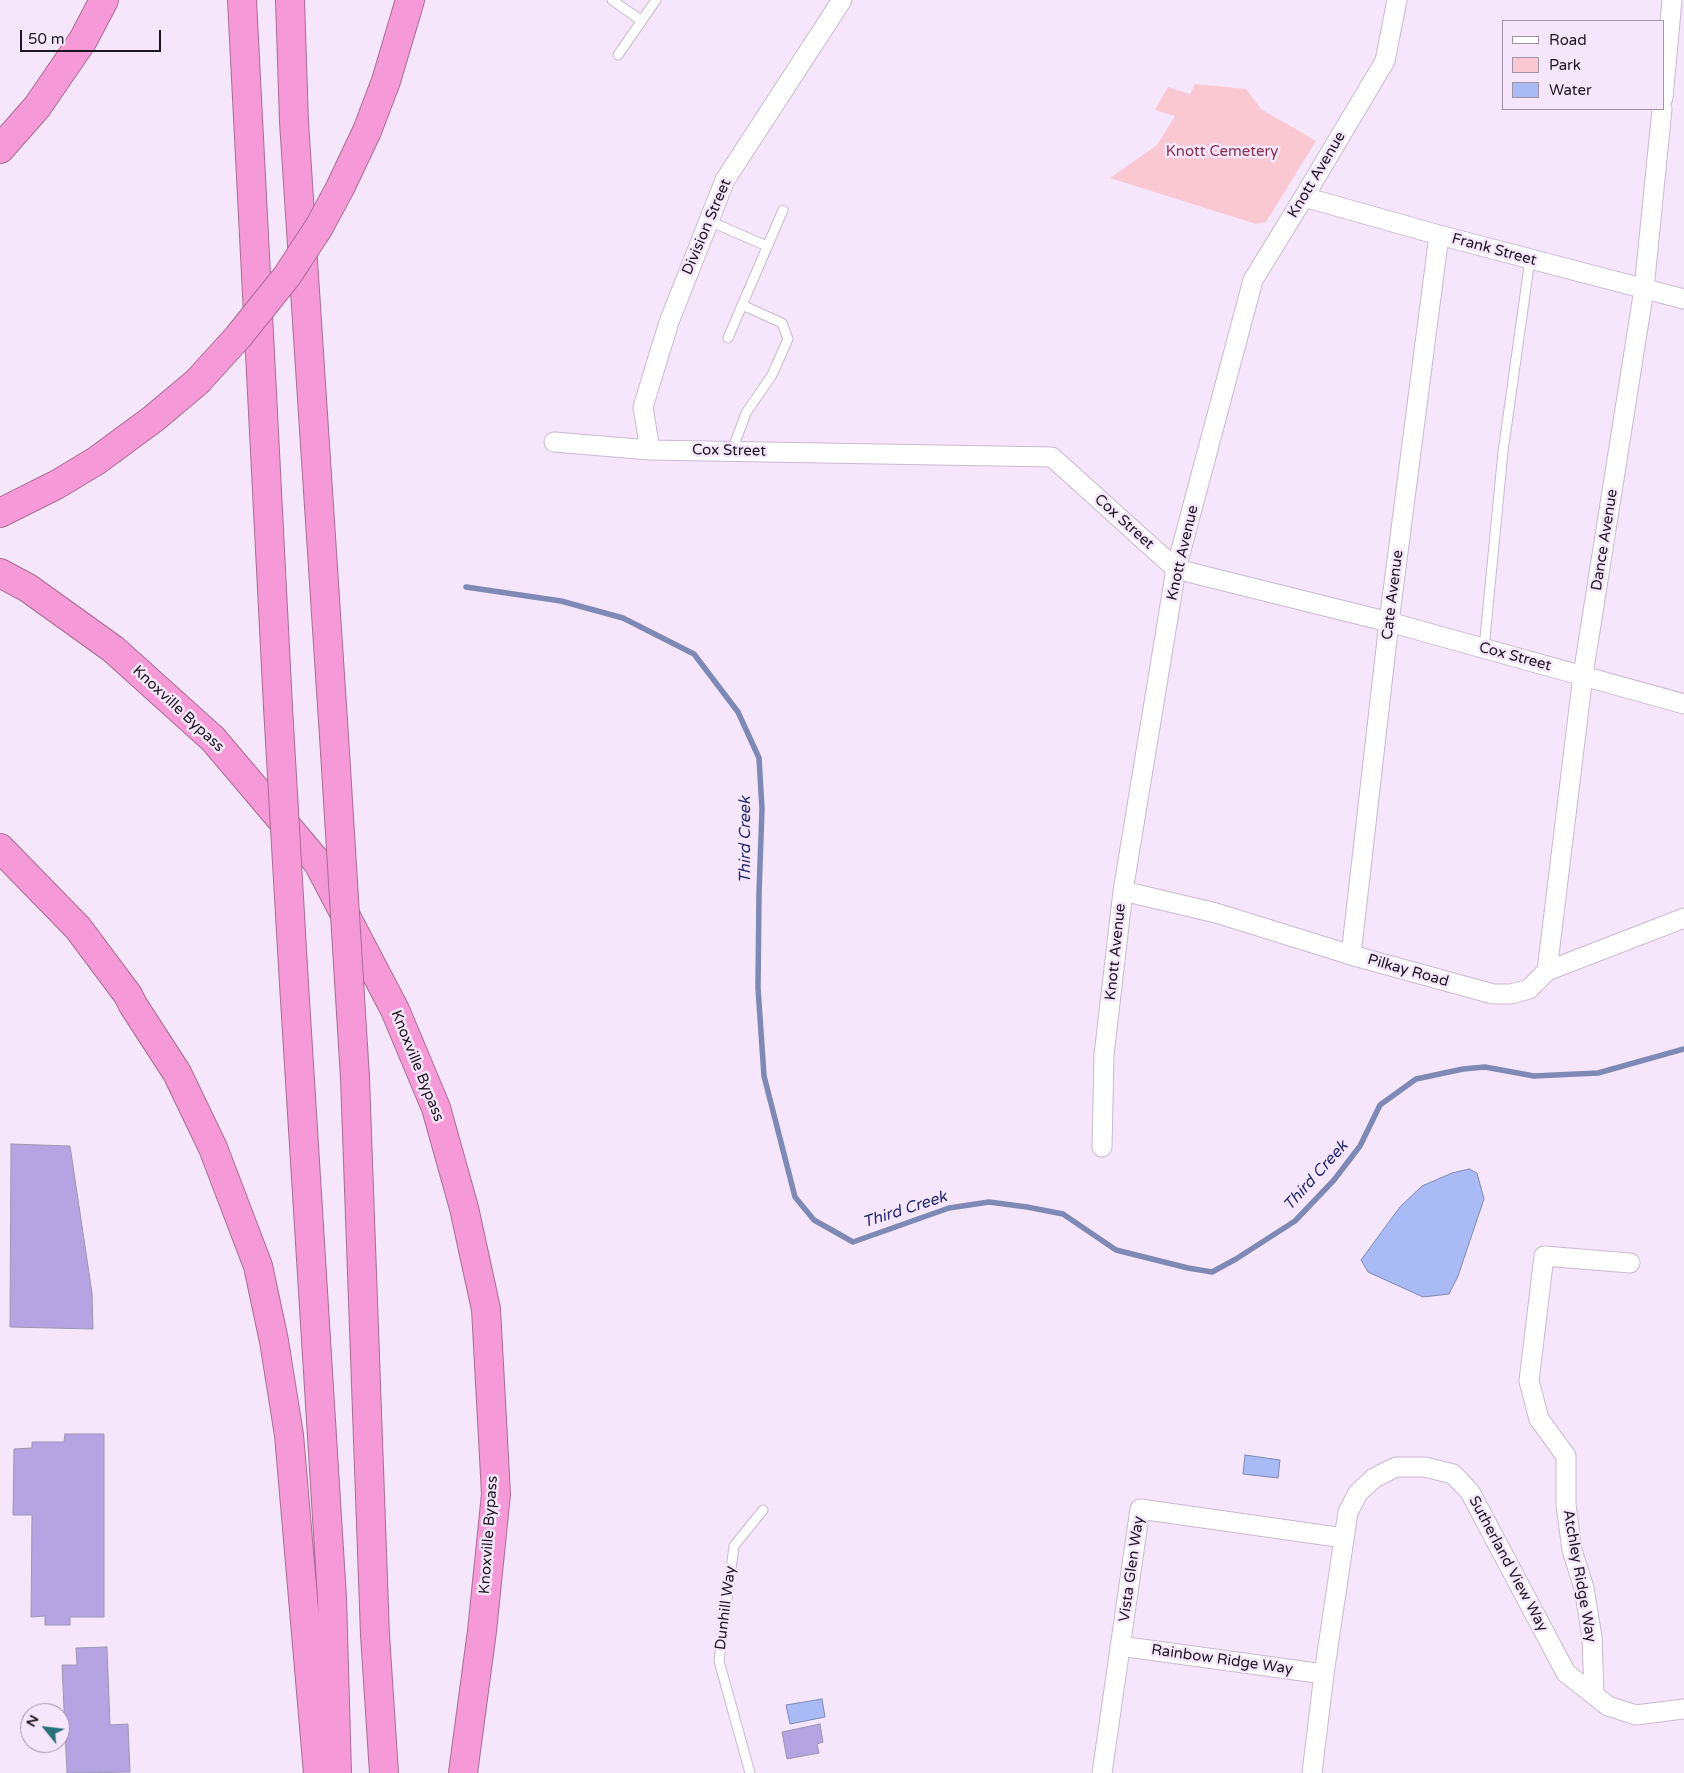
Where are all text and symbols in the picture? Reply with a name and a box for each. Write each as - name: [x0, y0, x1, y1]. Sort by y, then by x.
- scale bar: [22, 20, 164, 52]
- legend: [1502, 20, 1664, 110]
- text: 50 m: [28, 30, 65, 48]
- text: Road: [1549, 31, 1587, 49]
- text: Park: [1549, 56, 1581, 74]
- text: Water: [1549, 81, 1592, 99]
- street label: Knott Avenue: [1284, 129, 1350, 221]
- park label: Knott Cemetery: [1166, 143, 1278, 161]
- street label: Division Street: [679, 176, 735, 278]
- street label: Frank Street: [1450, 230, 1538, 270]
- street label: Cox Street: [692, 441, 766, 461]
- street label: Dance Avenue: [1588, 488, 1622, 592]
- street label: Cox Street: [1090, 491, 1158, 553]
- street label: Knott Avenue: [1163, 504, 1203, 602]
- street label: Cate Avenue: [1379, 549, 1407, 641]
- street label: Cox Street: [1477, 639, 1553, 675]
- street label: Knoxville Bypass: [129, 662, 227, 756]
- water label: Third Creek: [736, 796, 756, 884]
- street label: Knott Avenue: [1102, 903, 1130, 1001]
- street label: Pilkay Road: [1365, 951, 1451, 991]
- street label: Knoxville Bypass: [386, 1008, 448, 1124]
- water label: Third Creek: [1280, 1137, 1352, 1215]
- water label: Third Creek: [861, 1187, 949, 1233]
- street label: Knoxville Bypass: [476, 1475, 502, 1595]
- street label: Sutherland View Way: [1465, 1493, 1551, 1635]
- street label: Atchley Ridge Way: [1558, 1508, 1600, 1644]
- street label: Vista Glen Way: [1116, 1515, 1148, 1623]
- street label: Dunhill Way: [712, 1565, 740, 1651]
- street label: Rainbow Ridge Way: [1150, 1641, 1294, 1679]
- north arrow: [20, 1703, 70, 1753]
- text: N: [22, 1712, 42, 1730]

